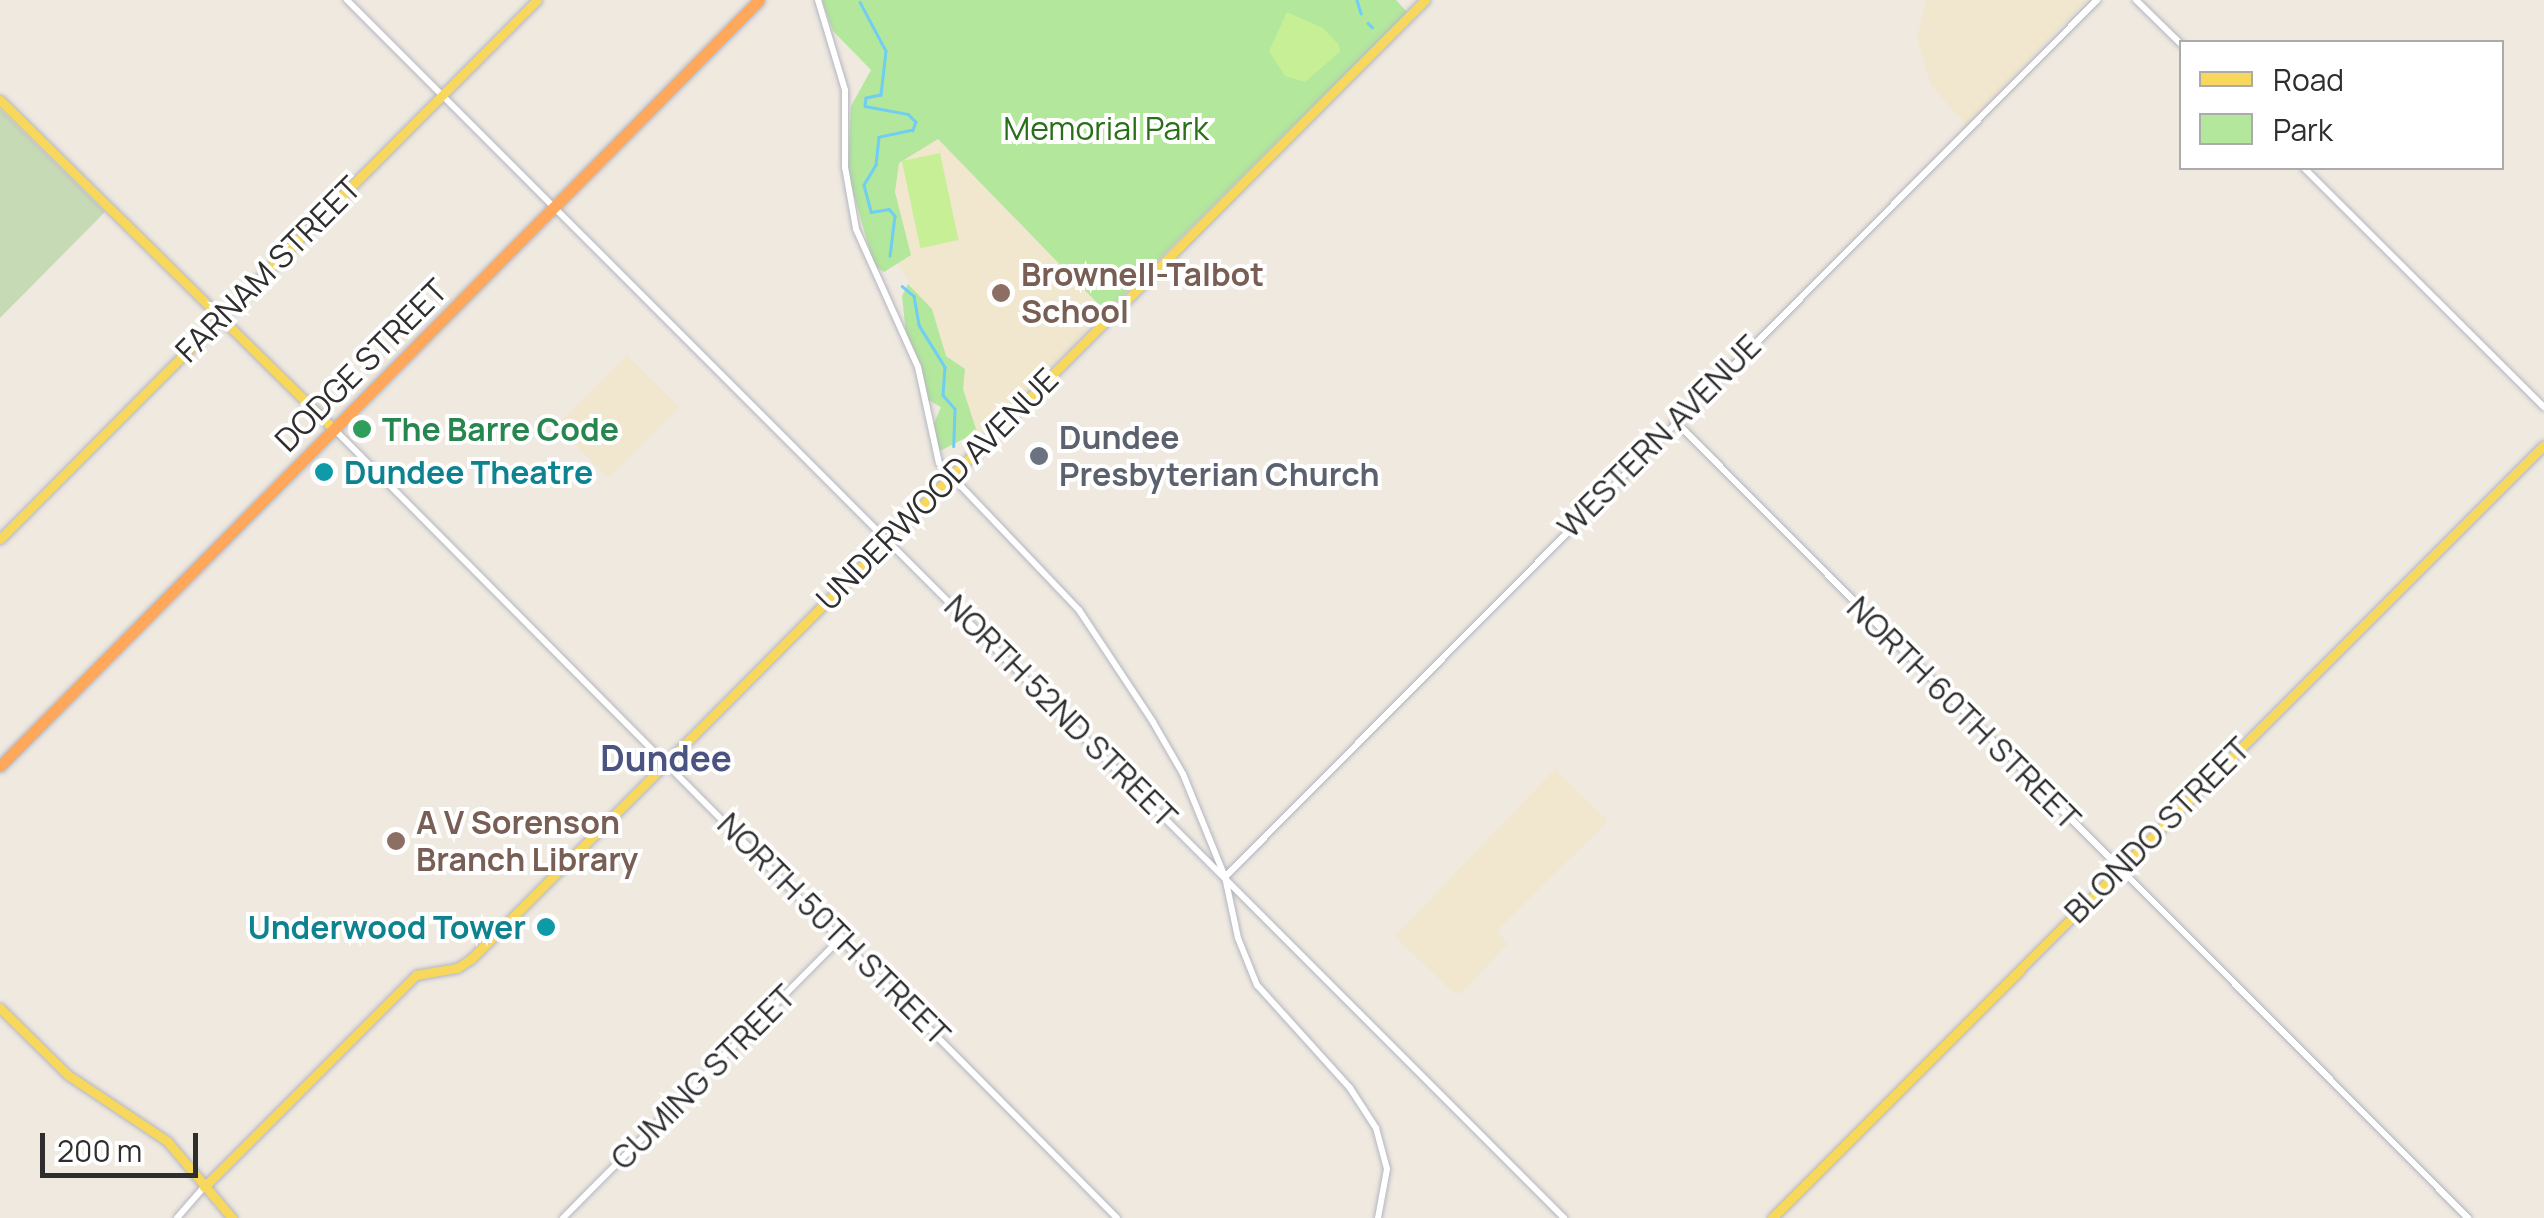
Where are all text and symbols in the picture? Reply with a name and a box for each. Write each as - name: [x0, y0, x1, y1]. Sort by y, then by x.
- legend: [2179, 40, 2504, 170]
- text: Road: [2273, 59, 2344, 100]
- park label: Memorial Park: [1003, 109, 1209, 147]
- text: Park: [2273, 109, 2333, 150]
- street label: FARNAM STREET: [167, 168, 369, 370]
- place label: Brownell-Talbot School: [1021, 256, 1264, 331]
- street label: DODGE STREET: [267, 271, 455, 459]
- marker: Brownell-Talbot School: [990, 282, 1012, 304]
- street label: WESTERN AVENUE: [1550, 327, 1768, 545]
- street label: UNDERWOOD AVENUE: [808, 360, 1066, 618]
- place label: The Barre Code: [382, 410, 619, 448]
- marker: The Barre Code: [351, 418, 373, 440]
- place label: Dundee Presbyterian Church: [1059, 419, 1380, 494]
- marker: Dundee Presbyterian Church: [1028, 445, 1050, 467]
- place label: Dundee Theatre: [344, 453, 593, 491]
- marker: Dundee Theatre: [313, 461, 335, 483]
- street label: NORTH 52ND STREET: [937, 587, 1185, 835]
- street label: NORTH 60TH STREET: [1839, 588, 2089, 838]
- street label: BLONDO STREET: [2056, 729, 2258, 931]
- district label: Dundee: [600, 737, 732, 779]
- place label: A V Sorenson Branch Library: [416, 804, 638, 879]
- street label: NORTH 50TH STREET: [710, 805, 958, 1053]
- marker: A V Sorenson Branch Library: [385, 830, 407, 852]
- place label: Underwood Tower: [248, 908, 526, 946]
- marker: Underwood Tower: [535, 916, 557, 938]
- street label: CUMING STREET: [603, 977, 803, 1177]
- scale bar: [45, 1113, 202, 1175]
- text: 200 m: [57, 1130, 142, 1171]

